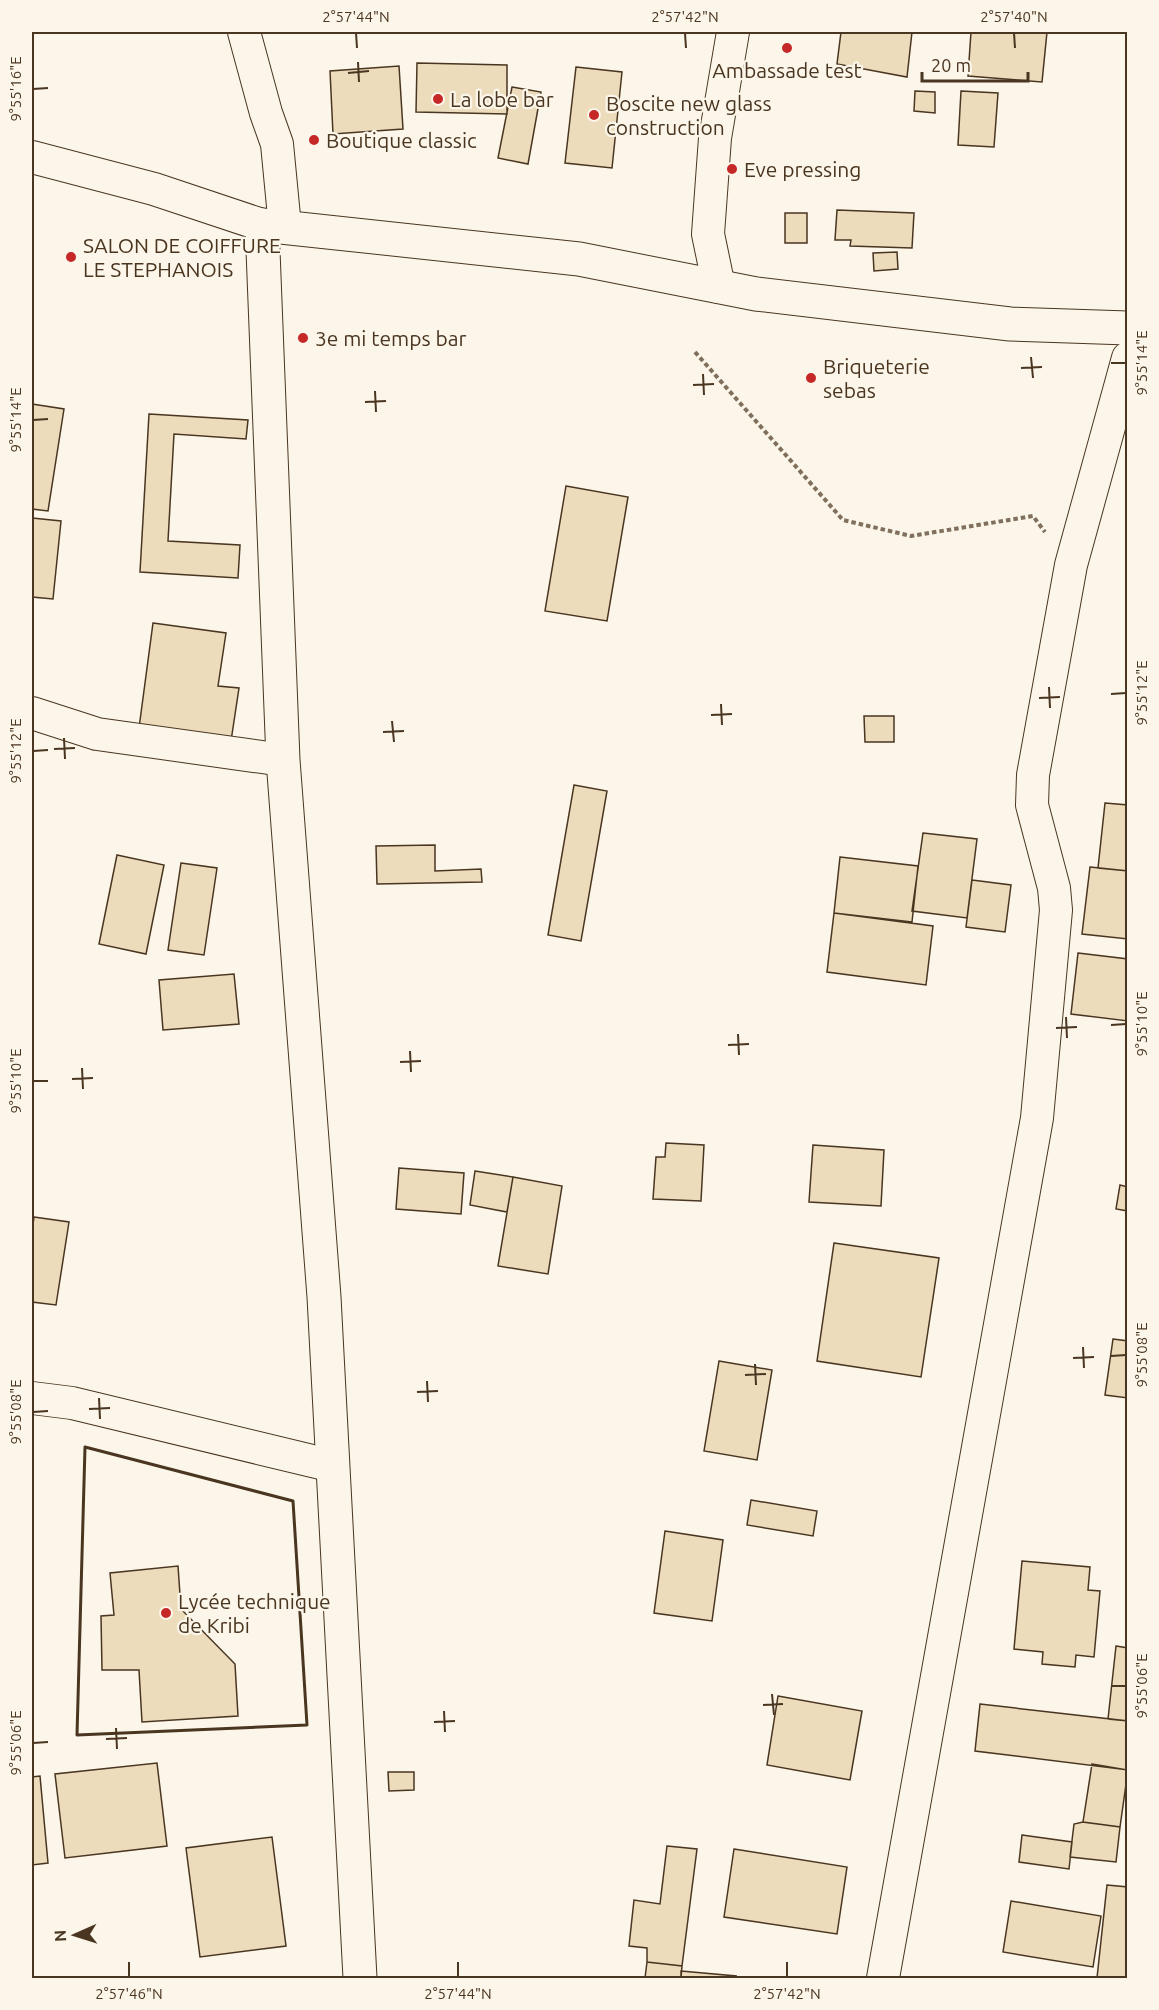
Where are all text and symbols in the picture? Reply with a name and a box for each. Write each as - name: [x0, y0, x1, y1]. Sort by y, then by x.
- text: 2°57'44"N: [322, 8, 390, 25]
- text: 2°57'42"N: [651, 8, 719, 25]
- text: 2°57'40"N: [980, 8, 1048, 25]
- marker: Ambassade test: [780, 41, 794, 55]
- scale bar: [922, 45, 1028, 83]
- text: 20 m: [931, 55, 971, 75]
- text: 9°55'16"E: [7, 56, 24, 122]
- place label: Ambassade test: [712, 58, 862, 82]
- place label: La lobe bar: [450, 87, 554, 111]
- place label: Boscite new glass construction: [606, 91, 772, 139]
- marker: La lobe bar: [431, 92, 445, 106]
- marker: Boscite new glass construction: [587, 108, 601, 122]
- place label: Boutique classic: [326, 128, 477, 152]
- marker: Boutique classic: [307, 133, 321, 147]
- place label: Eve pressing: [744, 157, 861, 181]
- marker: Eve pressing: [725, 162, 739, 176]
- place label: SALON DE COIFFURE LE STEPHANOIS: [83, 233, 281, 281]
- marker: SALON DE COIFFURE LE STEPHANOIS: [64, 250, 78, 264]
- place label: 3e mi temps bar: [315, 326, 466, 350]
- text: 9°55'14"E: [1133, 330, 1150, 396]
- marker: 3e mi temps bar: [296, 331, 310, 345]
- place label: Briqueterie sebas: [823, 354, 930, 402]
- marker: Briqueterie sebas: [804, 371, 818, 385]
- text: 9°55'14"E: [7, 387, 24, 453]
- text: 9°55'12"E: [1133, 660, 1150, 726]
- text: 9°55'12"E: [7, 718, 24, 784]
- text: 9°55'10"E: [1133, 991, 1150, 1057]
- text: 9°55'10"E: [7, 1048, 24, 1114]
- text: 9°55'08"E: [1133, 1322, 1150, 1388]
- text: 9°55'08"E: [7, 1379, 24, 1445]
- place label: Lycée technique de Kribi: [178, 1589, 331, 1637]
- marker: Lycée technique de Kribi: [159, 1606, 173, 1620]
- text: 9°55'06"E: [1133, 1653, 1150, 1719]
- text: 9°55'06"E: [7, 1710, 24, 1776]
- north arrow: [45, 1905, 105, 1965]
- text: N: [51, 1929, 69, 1942]
- text: 2°57'46"N: [95, 1985, 163, 2002]
- text: 2°57'44"N: [424, 1985, 492, 2002]
- text: 2°57'42"N: [753, 1985, 821, 2002]

